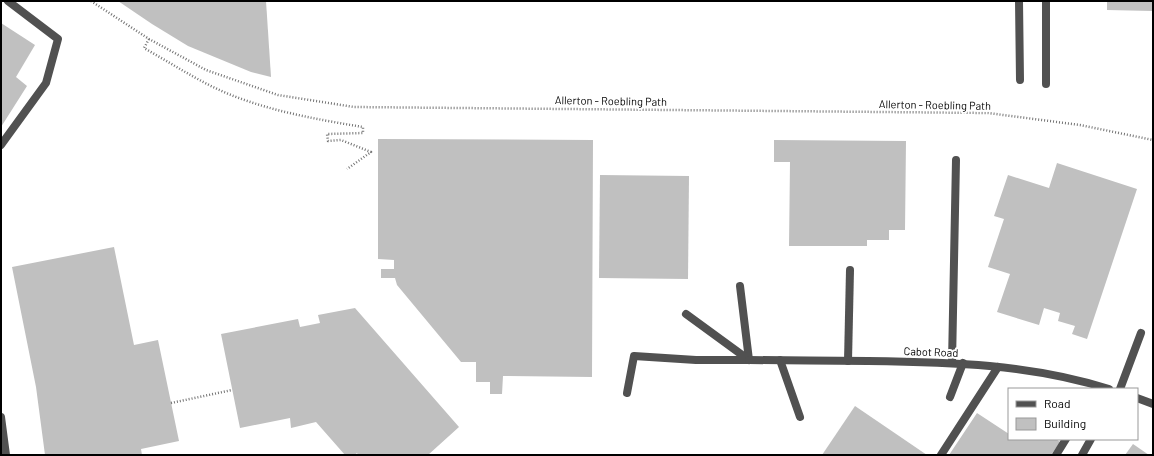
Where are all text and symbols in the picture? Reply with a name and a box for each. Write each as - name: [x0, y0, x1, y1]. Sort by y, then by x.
- street label: Allerton - Roebling Path: [555, 93, 667, 108]
- street label: Allerton - Roebling Path: [879, 97, 991, 112]
- street label: Cabot Road: [904, 344, 959, 359]
- legend: [1008, 388, 1138, 440]
- text: Road: [1044, 396, 1071, 410]
- text: Building: [1044, 416, 1086, 430]

